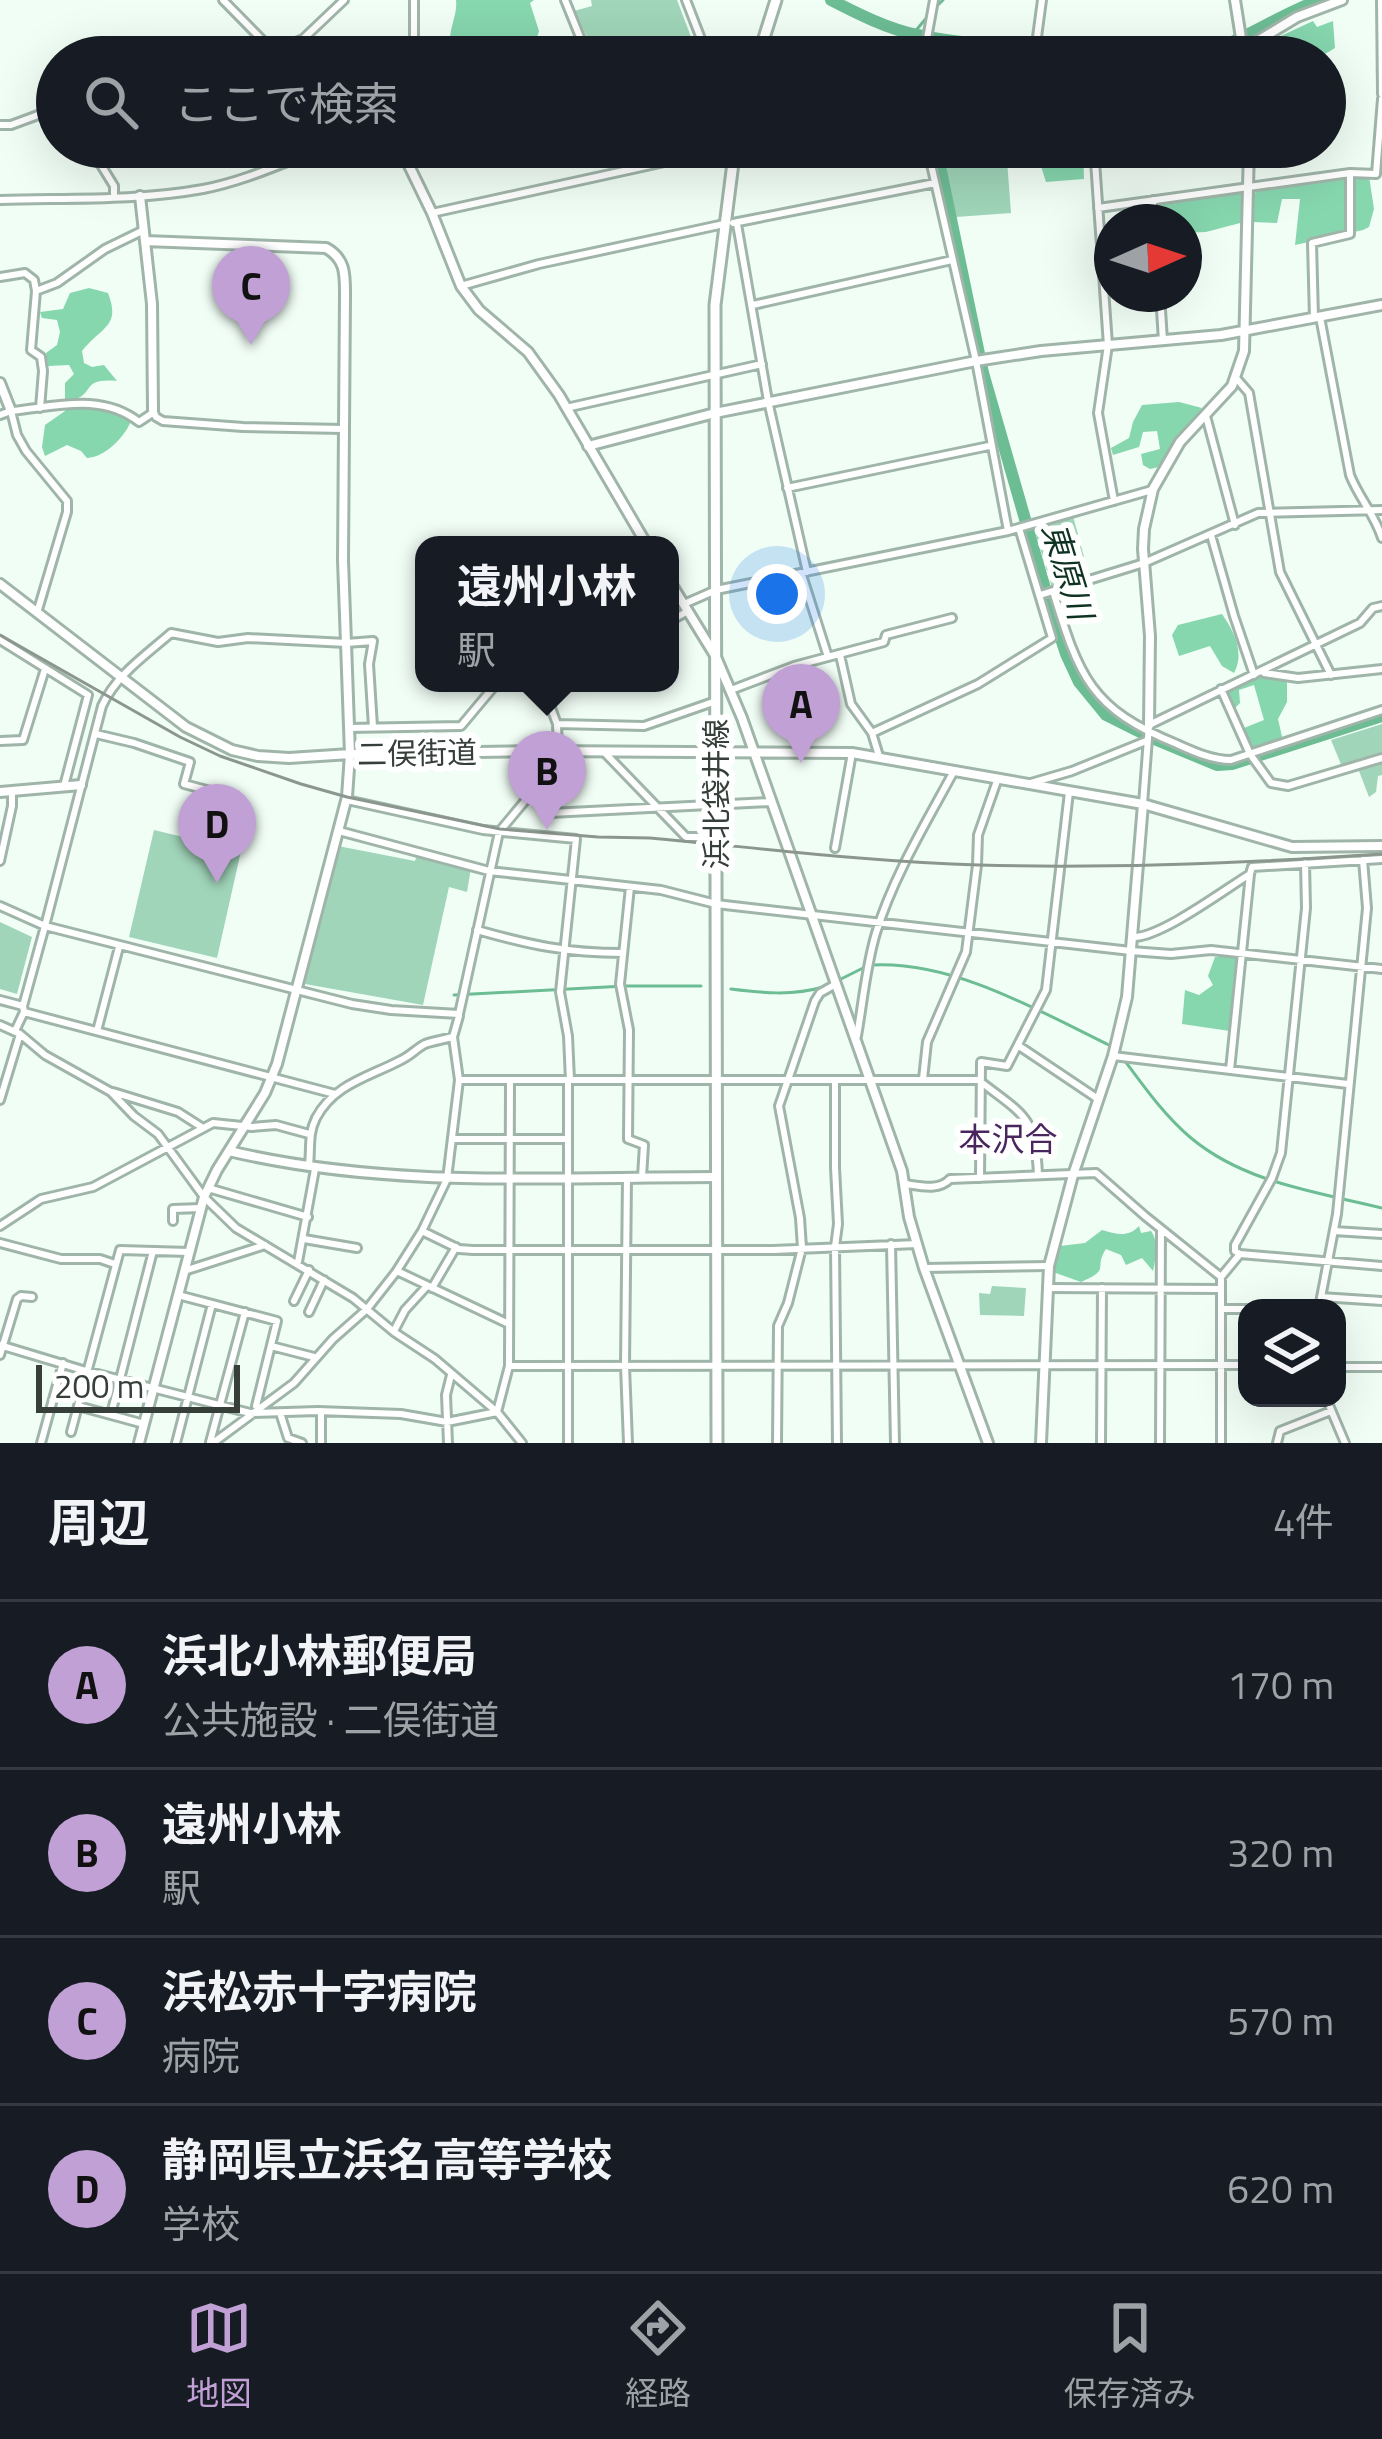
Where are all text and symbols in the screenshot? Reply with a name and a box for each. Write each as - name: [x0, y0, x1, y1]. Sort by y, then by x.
- search box: [36, 36, 1346, 168]
- icon: search: [78, 69, 144, 135]
- text: ここで検索: [174, 69, 399, 137]
- north arrow: [1094, 204, 1202, 312]
- pin: C: [212, 246, 290, 345]
- water label: 東原川: [1030, 516, 1107, 629]
- popup: [415, 536, 679, 692]
- text: 遠州小林: [457, 551, 637, 619]
- your location: [747, 564, 807, 624]
- text: 駅: [457, 620, 496, 679]
- pin: A: [762, 664, 840, 763]
- street label: 浜北袋井線: [693, 719, 739, 869]
- street label: 二俣街道: [357, 729, 477, 777]
- pin: B: [508, 731, 586, 830]
- pin: D: [178, 784, 256, 883]
- district label: 本沢合: [959, 1114, 1058, 1164]
- map controls: [1238, 1299, 1346, 1407]
- button: layers: [1238, 1299, 1346, 1407]
- scale bar: [36, 1359, 240, 1412]
- text: 200 m: [54, 1361, 144, 1411]
- text: 周辺: [48, 1483, 150, 1561]
- text: 4件: [1273, 1492, 1334, 1551]
- text: 浜北小林郵便局: [162, 1621, 477, 1689]
- text: A: [75, 1655, 99, 1714]
- text: 170 m: [1227, 1655, 1334, 1714]
- text: 公共施設 · 二俣街道: [162, 1690, 500, 1749]
- text: 遠州小林: [162, 1789, 342, 1857]
- text: B: [75, 1823, 99, 1882]
- text: 320 m: [1227, 1823, 1334, 1882]
- text: 駅: [162, 1858, 201, 1917]
- text: 浜松赤十字病院: [162, 1957, 477, 2025]
- text: C: [76, 1991, 98, 2050]
- text: 570 m: [1227, 1991, 1334, 2050]
- text: 病院: [162, 2026, 240, 2085]
- text: 静岡県立浜名高等学校: [162, 2125, 612, 2193]
- text: D: [75, 2159, 99, 2218]
- text: 620 m: [1227, 2159, 1334, 2218]
- text: 学校: [162, 2194, 240, 2253]
- tab: 地図: [186, 2295, 252, 2418]
- tab: 経路: [625, 2295, 691, 2418]
- tab: 保存済み: [1064, 2295, 1196, 2418]

